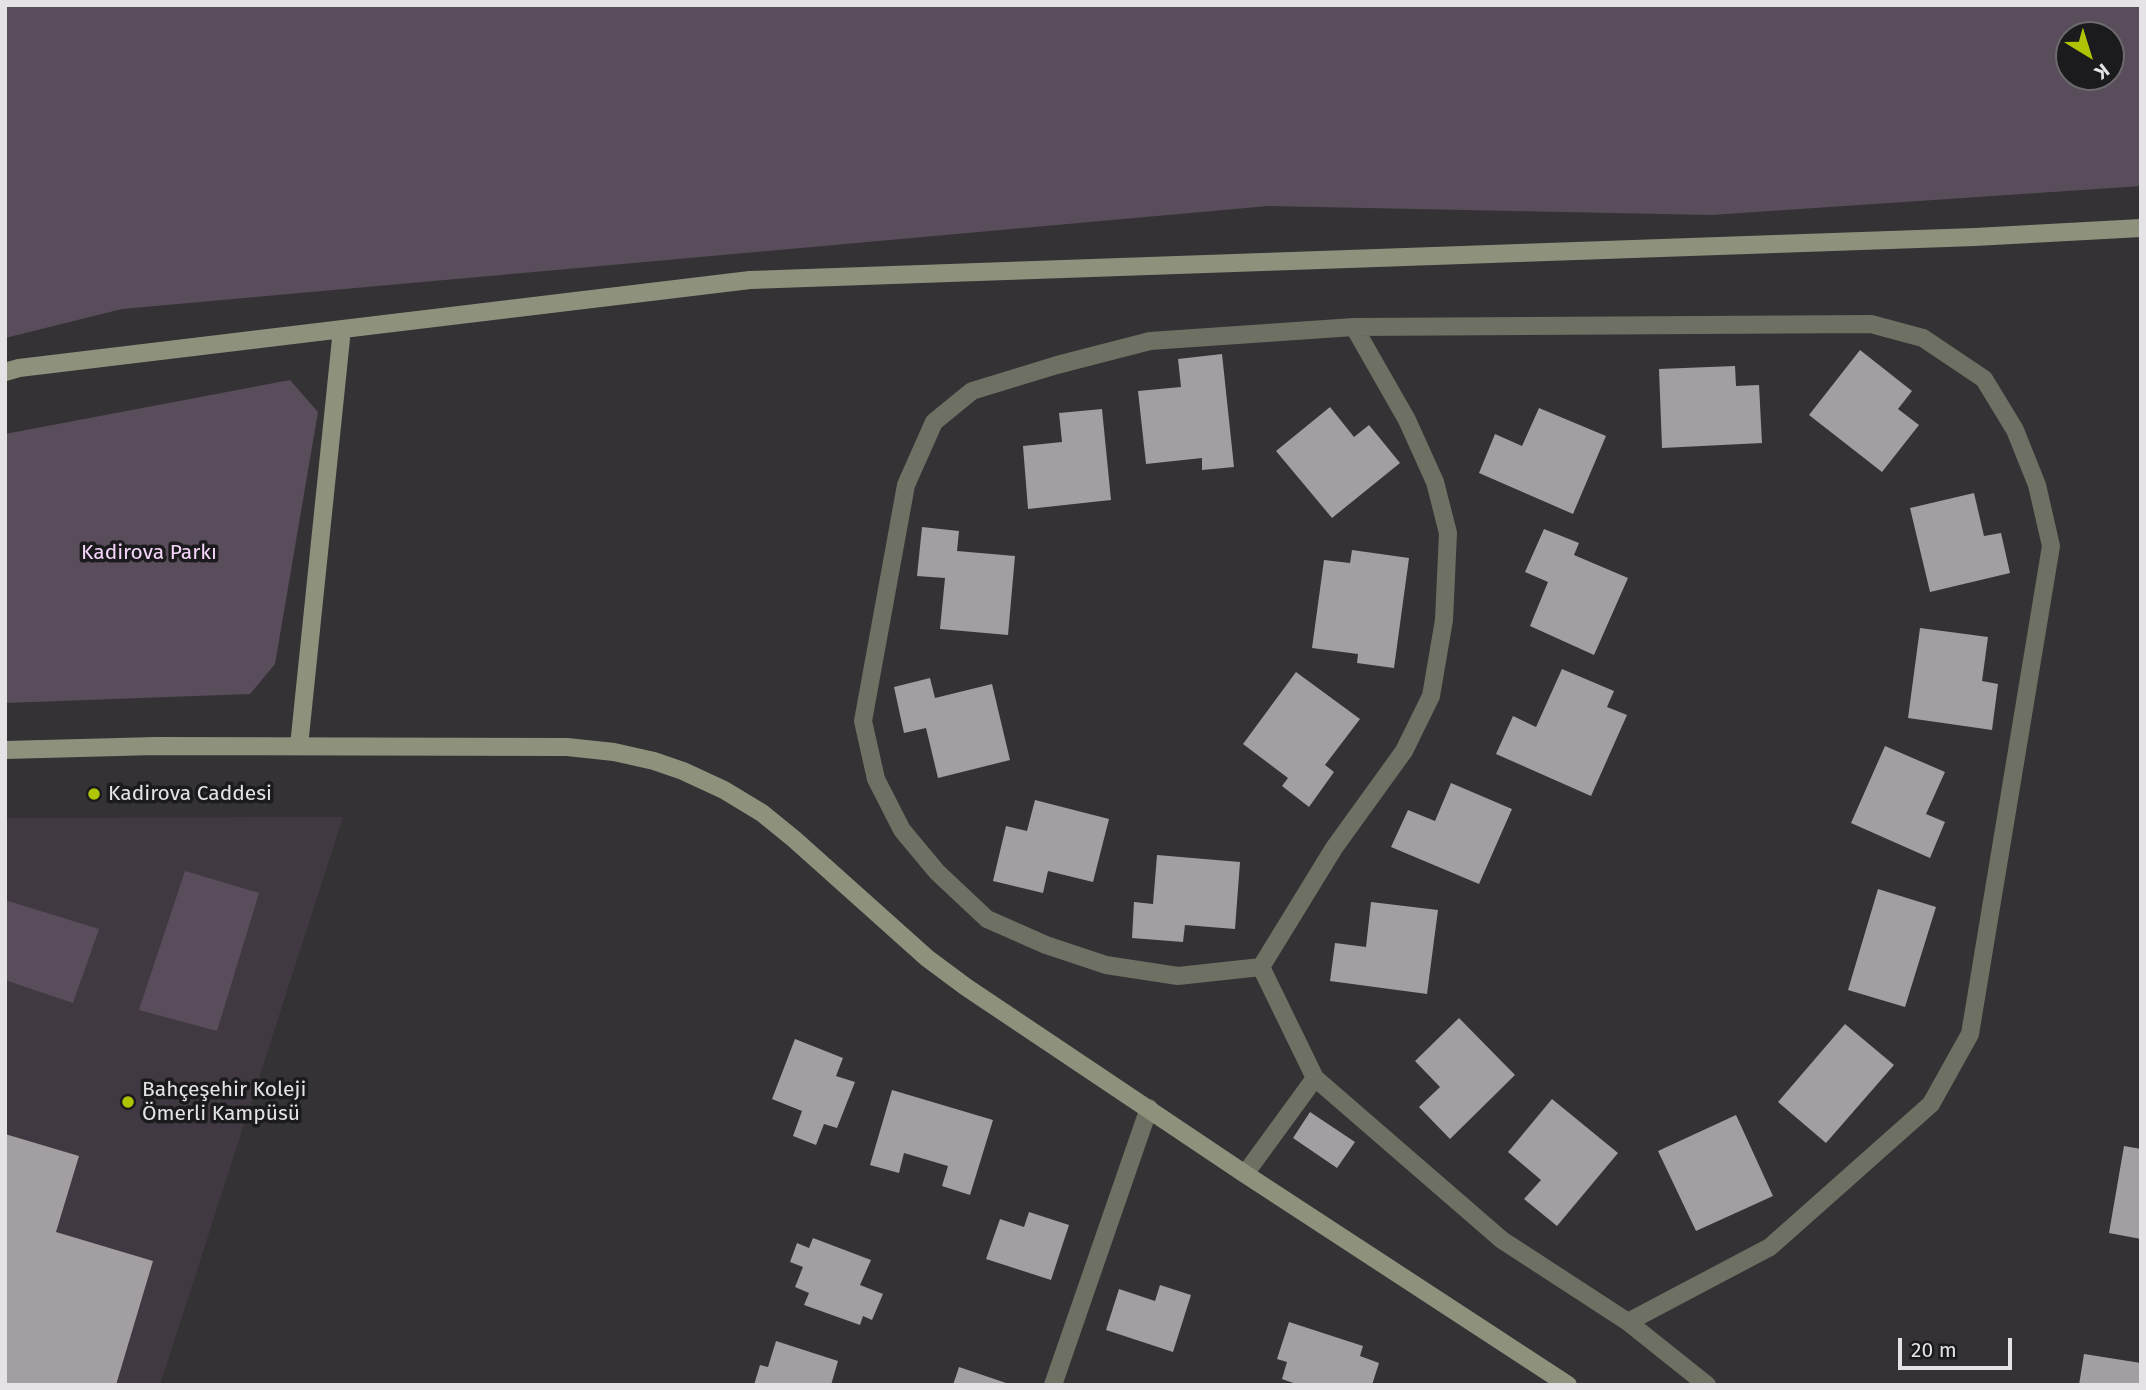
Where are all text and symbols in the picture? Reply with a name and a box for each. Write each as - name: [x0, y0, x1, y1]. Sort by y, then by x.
- north arrow: [2055, 21, 2125, 91]
- text: K: [2090, 59, 2114, 84]
- park label: Kadirova Parkı: [81, 540, 217, 566]
- place label: Kadirova Caddesi: [108, 781, 272, 807]
- marker: Kadirova Caddesi: [86, 786, 102, 802]
- place label: Bahçeşehir Koleji Ömerli Kampüsü: [142, 1077, 306, 1127]
- marker: Bahçeşehir Koleji Ömerli Kampüsü: [120, 1094, 136, 1110]
- scale bar: [1901, 1324, 2015, 1368]
- text: 20 m: [1911, 1337, 1957, 1363]

